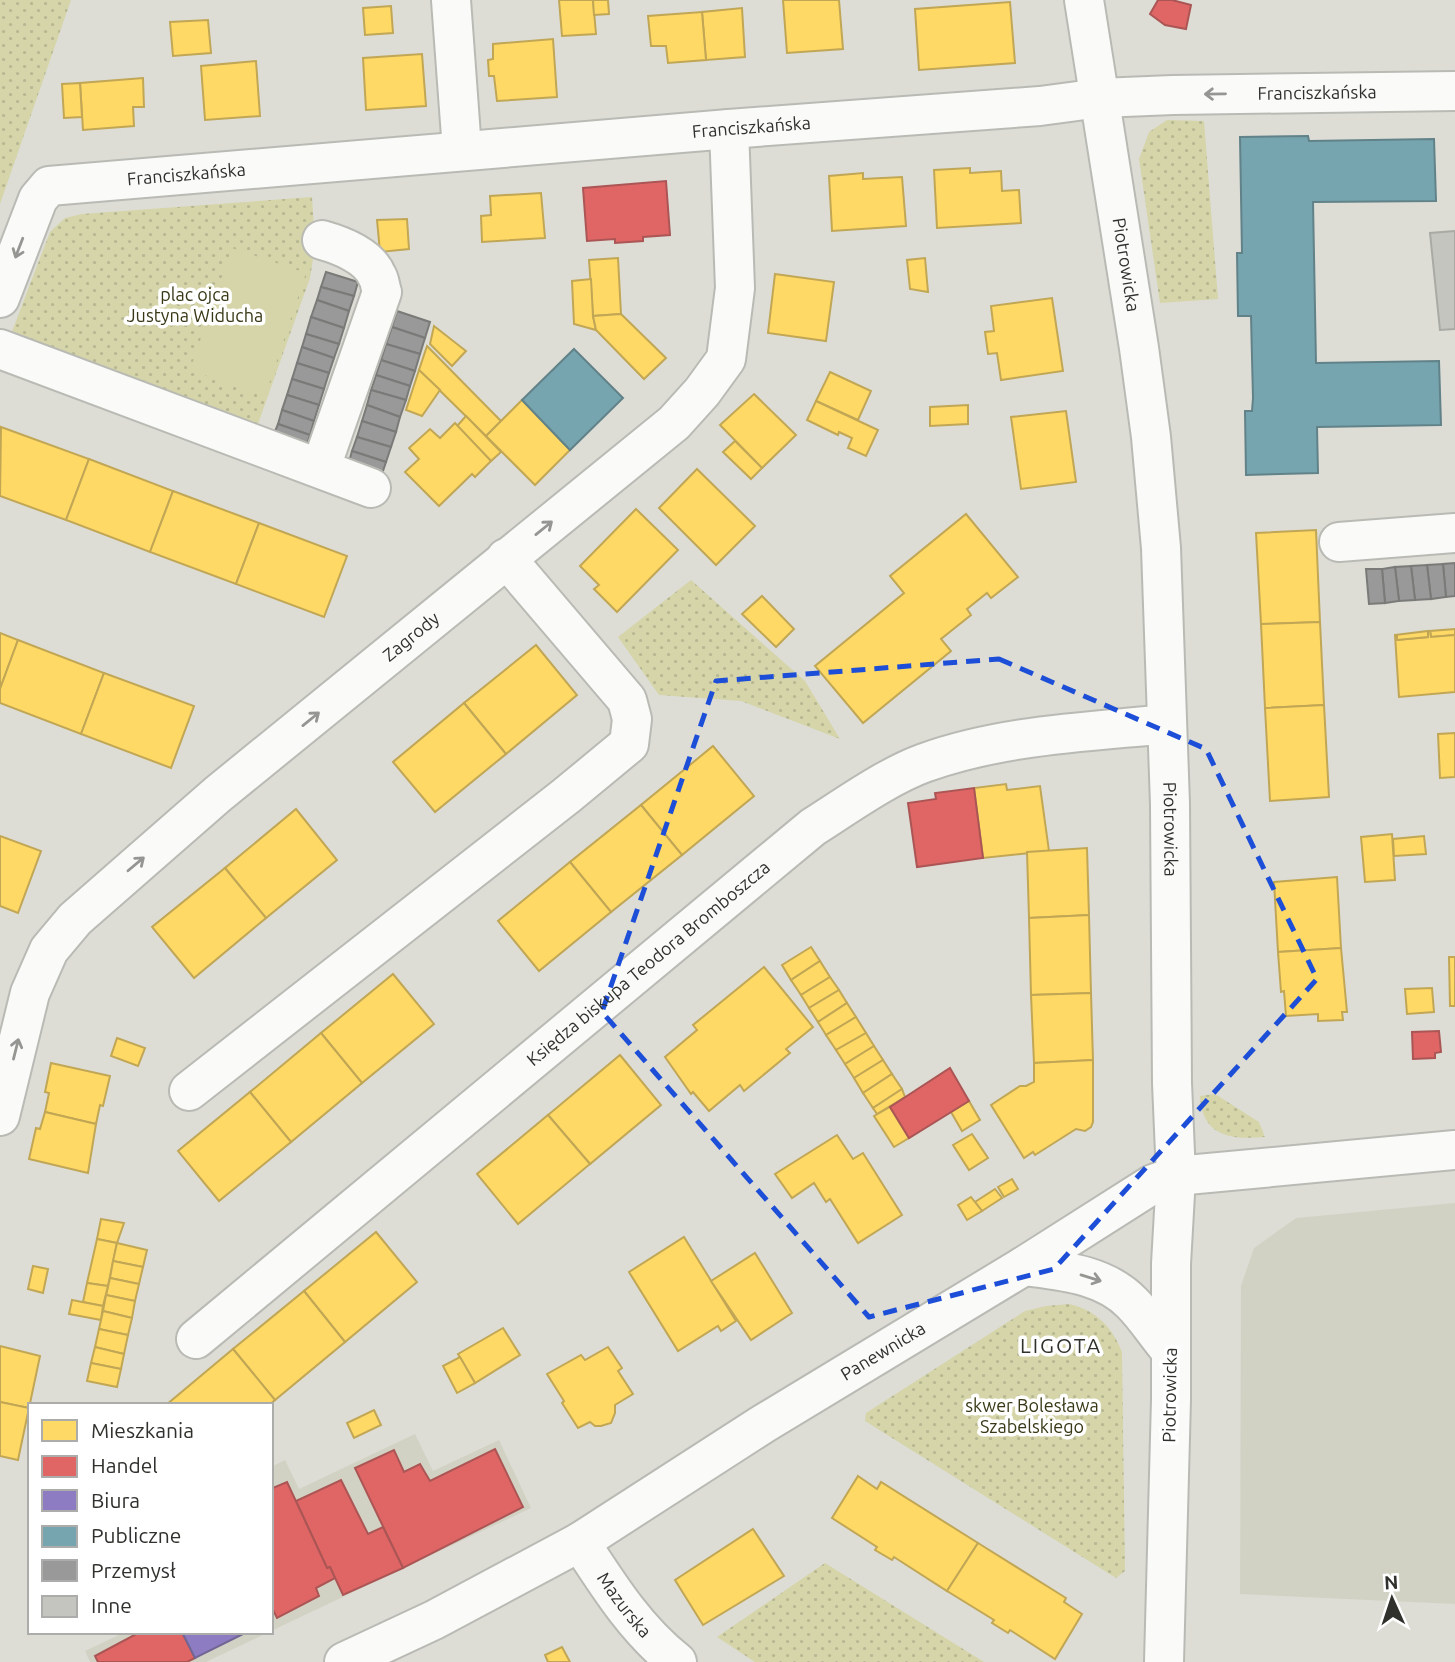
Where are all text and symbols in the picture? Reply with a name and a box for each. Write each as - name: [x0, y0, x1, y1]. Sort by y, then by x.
- street label: Franciszkańska: [1257, 81, 1377, 103]
- one-way arrow: [1204, 87, 1227, 101]
- street label: Franciszkańska: [691, 112, 812, 141]
- street label: Franciszkańska: [126, 159, 247, 188]
- street label: Piotrowicka: [1110, 216, 1144, 313]
- one-way arrow: [11, 237, 24, 259]
- park label: plac ojca Justyna Widucha: [127, 284, 263, 325]
- one-way arrow: [534, 520, 552, 536]
- street label: Zagrody: [378, 607, 443, 665]
- one-way arrow: [301, 711, 319, 726]
- street label: Piotrowicka: [1160, 781, 1182, 877]
- one-way arrow: [127, 856, 145, 872]
- street label: Księdza biskupa Teodora Bromboszcza: [522, 856, 773, 1069]
- one-way arrow: [10, 1038, 23, 1061]
- one-way arrow: [1080, 1273, 1102, 1286]
- street label: Panewnicka: [837, 1317, 929, 1384]
- district label: LIGOTA: [1020, 1333, 1102, 1357]
- street label: Piotrowicka: [1158, 1347, 1180, 1443]
- park label: skwer Bolesława Szabelskiego: [965, 1395, 1099, 1436]
- legend: [28, 1403, 273, 1634]
- text: Mieszkania: [91, 1418, 194, 1442]
- text: Handel: [91, 1453, 158, 1477]
- text: Biura: [91, 1488, 140, 1512]
- text: Publiczne: [91, 1523, 181, 1547]
- text: Przemysł: [91, 1558, 176, 1582]
- north arrow: [1357, 1564, 1427, 1634]
- street label: Mazurska: [594, 1568, 656, 1641]
- text: N: [1383, 1571, 1399, 1593]
- text: Inne: [91, 1593, 132, 1617]

